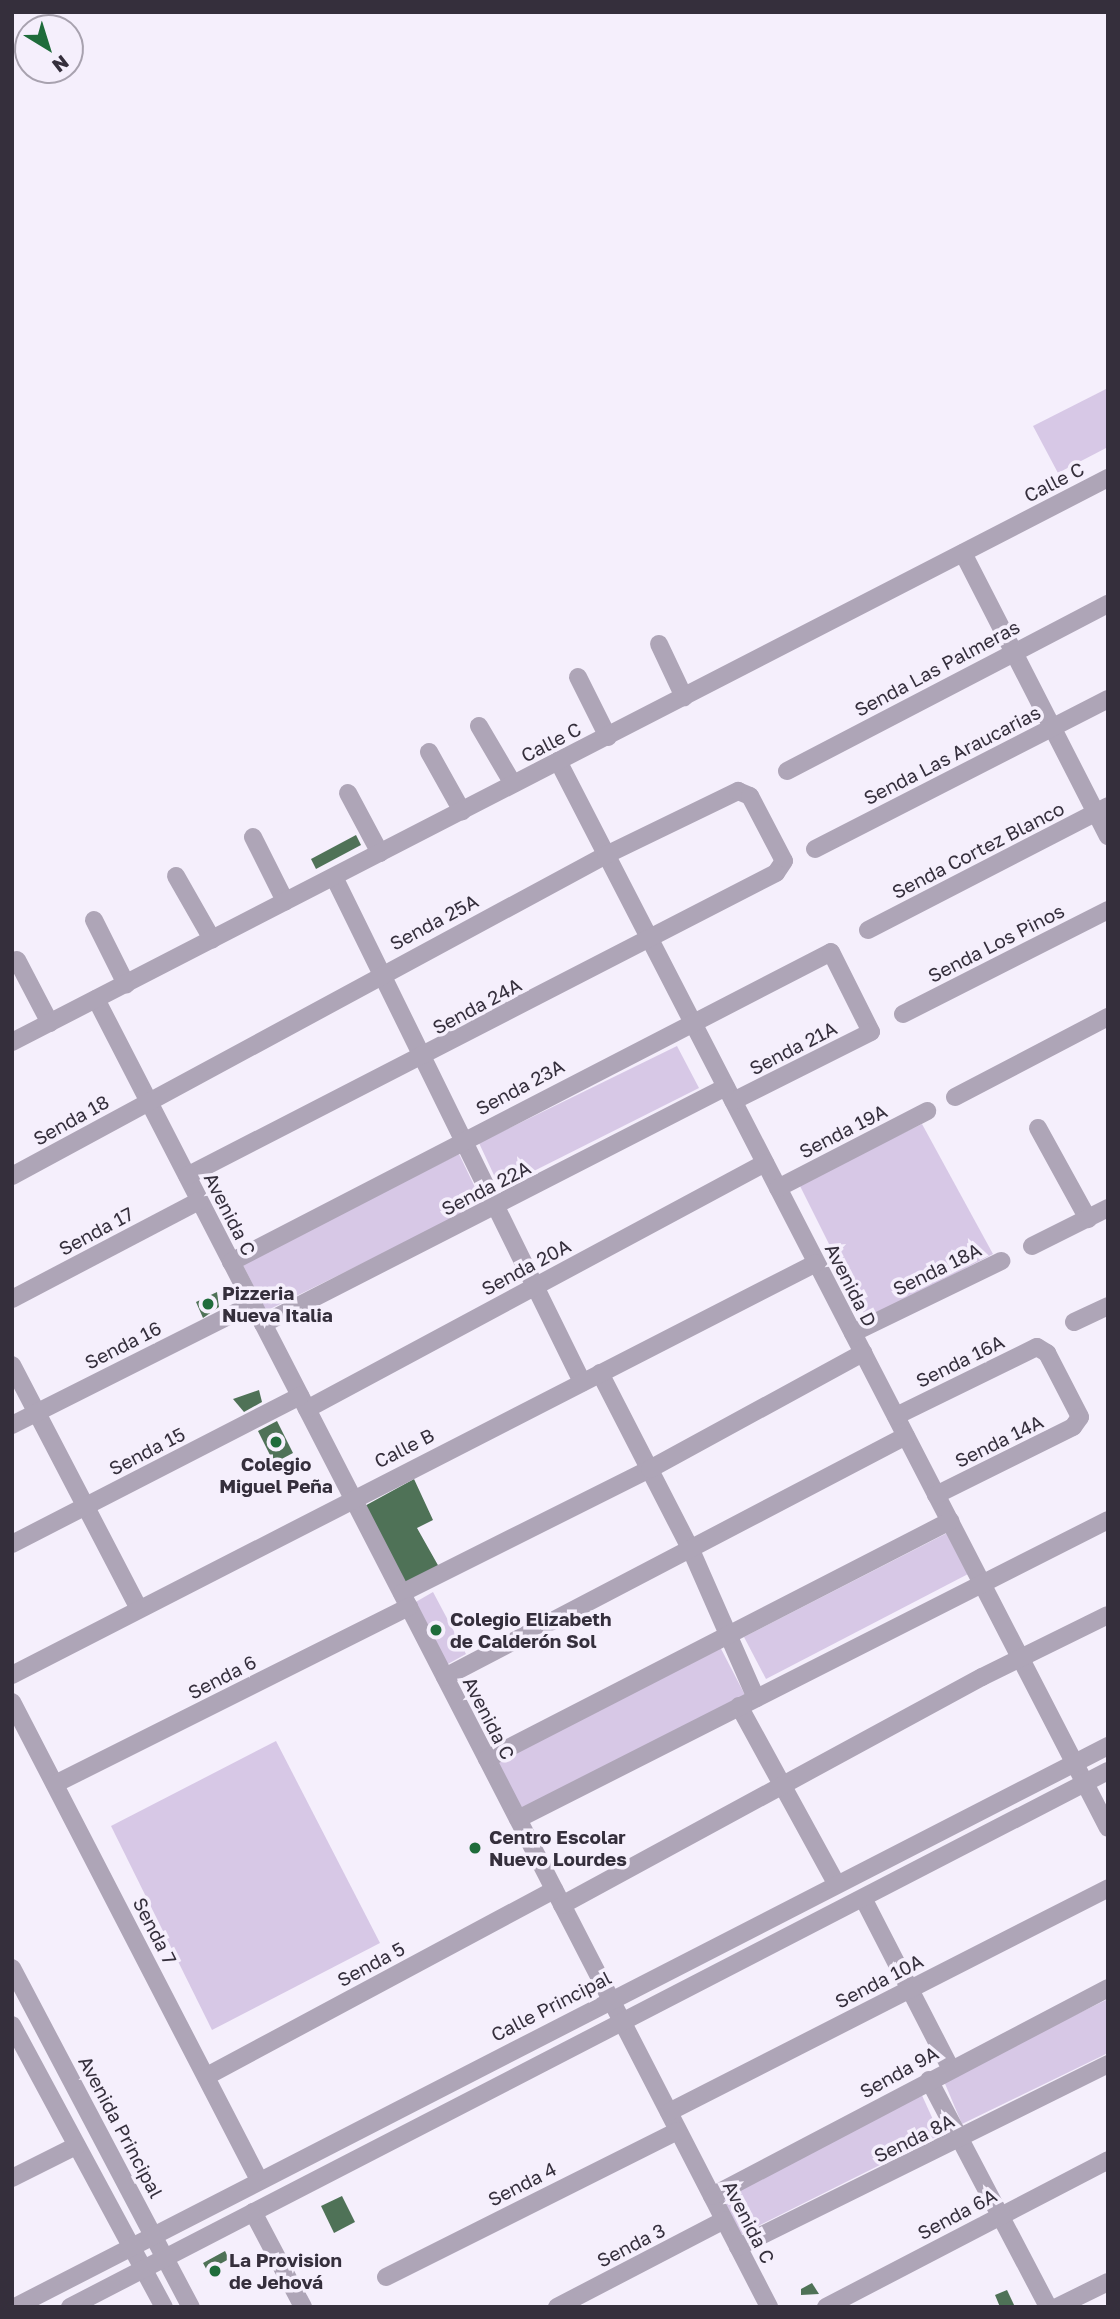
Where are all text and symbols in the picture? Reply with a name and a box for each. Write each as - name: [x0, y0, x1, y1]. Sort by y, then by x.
- north arrow: [14, 14, 84, 84]
- text: N: [48, 51, 74, 78]
- street label: Calle C: [1020, 457, 1088, 507]
- street label: Senda Las Palmeras: [851, 615, 1023, 721]
- street label: Senda Las Araucarias: [860, 701, 1044, 809]
- street label: Calle C: [517, 717, 585, 767]
- street label: Senda Cortez Blanco: [888, 797, 1068, 903]
- street label: Senda 25A: [386, 889, 482, 955]
- street label: Senda Los Pinos: [924, 899, 1068, 987]
- street label: Senda 24A: [429, 973, 525, 1039]
- street label: Senda 21A: [746, 1016, 840, 1080]
- street label: Senda 23A: [472, 1054, 568, 1120]
- street label: Senda 18: [29, 1090, 113, 1150]
- street label: Senda 19A: [795, 1099, 891, 1163]
- street label: Senda 22A: [438, 1156, 534, 1220]
- street label: Avenida C: [199, 1169, 261, 1259]
- street label: Senda 17: [55, 1202, 137, 1260]
- street label: Senda 20A: [478, 1234, 574, 1300]
- street label: Senda 18A: [889, 1238, 985, 1300]
- street label: Avenida D: [820, 1240, 882, 1330]
- place label: Pizzeria Nueva Italia: [222, 1282, 333, 1326]
- marker: Pizzeria Nueva Italia: [200, 1296, 216, 1312]
- street label: Senda 16: [81, 1316, 165, 1374]
- street label: Senda 16A: [912, 1330, 1008, 1392]
- street label: Senda 14A: [951, 1410, 1047, 1472]
- street label: Senda 15: [105, 1422, 189, 1480]
- street label: Calle B: [370, 1423, 438, 1473]
- marker: Colegio Miguel Peña: [268, 1434, 284, 1450]
- place label: Colegio Miguel Peña: [219, 1453, 333, 1497]
- place label: Colegio Elizabeth de Calderón Sol: [450, 1608, 611, 1652]
- marker: Colegio Elizabeth de Calderón Sol: [428, 1622, 444, 1638]
- street label: Senda 6: [184, 1650, 260, 1704]
- street label: Avenida C: [458, 1673, 520, 1763]
- place label: Centro Escolar Nuevo Lourdes: [489, 1826, 627, 1870]
- marker: Centro Escolar Nuevo Lourdes: [467, 1840, 483, 1856]
- street label: Senda 7: [128, 1894, 182, 1968]
- street label: Senda 5: [333, 1937, 409, 1991]
- street label: Senda 10A: [831, 1949, 927, 2013]
- street label: Calle Principal: [487, 1966, 615, 2046]
- street label: Senda 9A: [856, 2041, 942, 2103]
- street label: Avenida Principal: [74, 2052, 168, 2202]
- street label: Senda 8A: [870, 2109, 958, 2167]
- street label: Senda 4: [484, 2157, 560, 2211]
- street label: Avenida C: [718, 2177, 780, 2267]
- street label: Senda 6A: [914, 2184, 1000, 2244]
- street label: Senda 3: [593, 2218, 669, 2272]
- place label: La Provision de Jehová: [229, 2249, 342, 2293]
- marker: La Provision de Jehová: [207, 2263, 223, 2279]

